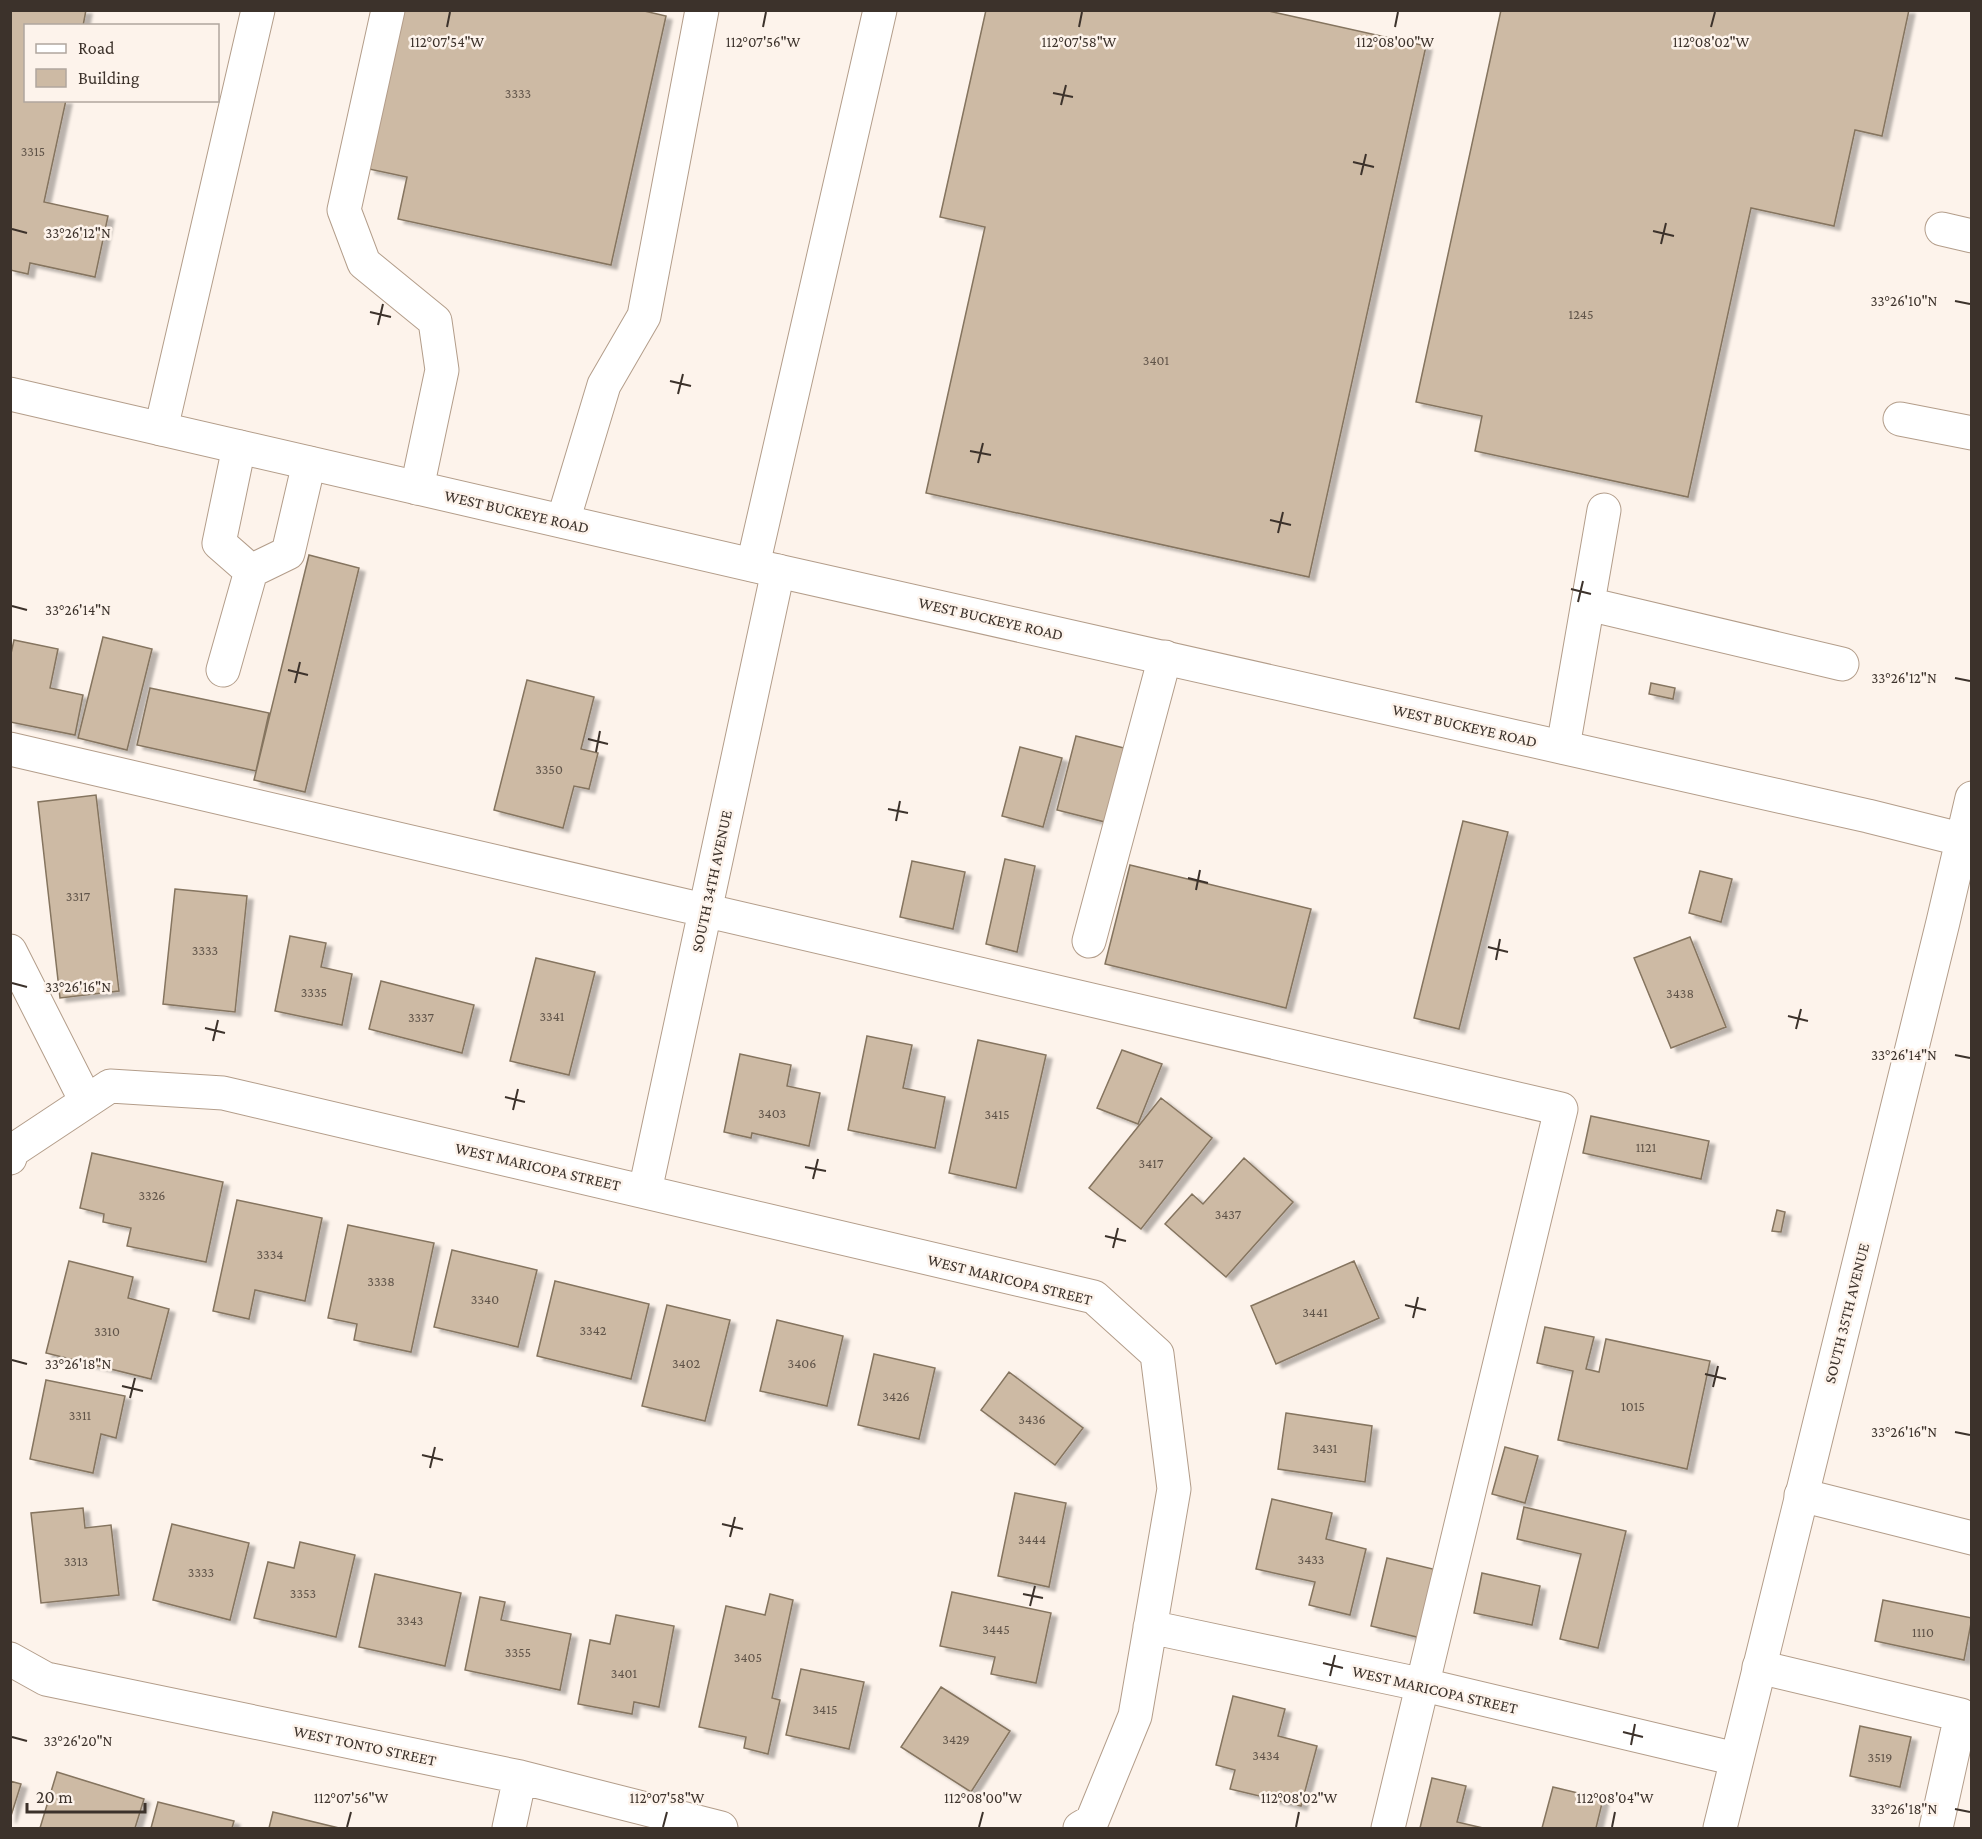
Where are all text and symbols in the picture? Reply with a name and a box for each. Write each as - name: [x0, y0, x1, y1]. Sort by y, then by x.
- legend: [24, 24, 219, 102]
- text: 112°07'54"W: [410, 34, 484, 50]
- text: 112°07'56"W: [726, 34, 800, 50]
- text: 112°07'58"W: [1042, 34, 1117, 50]
- text: 112°08'00"W: [1356, 34, 1434, 50]
- text: 112°08'02"W: [1673, 34, 1749, 50]
- text: Road: [78, 38, 115, 58]
- text: Building: [78, 68, 140, 88]
- house number: 3333: [505, 85, 531, 101]
- house number: 3315: [21, 143, 45, 159]
- text: 33°26'12"N: [45, 225, 111, 241]
- text: 33°26'10"N: [1871, 293, 1938, 309]
- house number: 1245: [1568, 306, 1594, 322]
- house number: 3401: [1143, 352, 1170, 368]
- street label: WEST BUCKEYE ROAD: [443, 487, 591, 536]
- street label: WEST BUCKEYE ROAD: [917, 594, 1065, 643]
- text: 33°26'14"N: [45, 602, 111, 618]
- text: 33°26'12"N: [1871, 670, 1937, 686]
- street label: WEST BUCKEYE ROAD: [1391, 701, 1539, 750]
- house number: 3350: [535, 761, 563, 777]
- street label: SOUTH 34TH AVENUE: [688, 808, 735, 954]
- house number: 3317: [66, 888, 91, 904]
- house number: 3333: [192, 942, 218, 958]
- text: 33°26'16"N: [45, 979, 111, 995]
- house number: 3335: [301, 984, 327, 1000]
- house number: 3438: [1666, 985, 1694, 1001]
- house number: 3341: [539, 1008, 565, 1024]
- house number: 3337: [408, 1009, 435, 1025]
- text: 33°26'14"N: [1871, 1047, 1937, 1063]
- house number: 3403: [758, 1105, 786, 1121]
- house number: 3415: [984, 1106, 1010, 1122]
- street label: WEST MARICOPA STREET: [453, 1139, 623, 1194]
- house number: 1121: [1636, 1139, 1657, 1155]
- house number: 3417: [1139, 1155, 1164, 1171]
- house number: 3326: [139, 1187, 165, 1203]
- house number: 3437: [1215, 1206, 1242, 1222]
- street label: SOUTH 35TH AVENUE: [1821, 1241, 1872, 1385]
- house number: 3334: [257, 1246, 283, 1262]
- street label: WEST MARICOPA STREET: [926, 1251, 1094, 1308]
- house number: 3338: [367, 1273, 395, 1289]
- house number: 3340: [471, 1291, 499, 1307]
- house number: 3441: [1302, 1304, 1328, 1320]
- house number: 3342: [580, 1322, 607, 1338]
- house number: 3310: [94, 1323, 120, 1339]
- house number: 3402: [672, 1355, 700, 1371]
- house number: 3406: [788, 1355, 816, 1371]
- text: 33°26'18"N: [45, 1356, 111, 1372]
- house number: 3426: [882, 1388, 910, 1404]
- house number: 1015: [1621, 1398, 1645, 1414]
- house number: 3311: [69, 1407, 92, 1423]
- house number: 3436: [1018, 1411, 1046, 1427]
- text: 33°26'16"N: [1871, 1424, 1937, 1440]
- house number: 3431: [1313, 1440, 1338, 1456]
- house number: 3444: [1018, 1531, 1046, 1547]
- house number: 3433: [1298, 1551, 1324, 1567]
- house number: 3313: [64, 1553, 88, 1569]
- house number: 3333: [188, 1564, 214, 1580]
- house number: 3353: [290, 1585, 316, 1601]
- house number: 3343: [397, 1612, 423, 1628]
- house number: 3445: [982, 1621, 1010, 1637]
- house number: 1110: [1912, 1624, 1934, 1640]
- house number: 3355: [505, 1644, 531, 1660]
- house number: 3405: [734, 1649, 762, 1665]
- street label: WEST MARICOPA STREET: [1350, 1662, 1520, 1717]
- house number: 3401: [611, 1665, 638, 1681]
- house number: 3415: [812, 1701, 838, 1717]
- street label: WEST TONTO STREET: [292, 1722, 438, 1769]
- house number: 3429: [942, 1731, 970, 1747]
- text: 33°26'20"N: [44, 1733, 113, 1749]
- house number: 3434: [1252, 1747, 1280, 1763]
- house number: 3519: [1868, 1749, 1892, 1765]
- scale bar: [27, 1776, 146, 1814]
- text: 20 m: [36, 1787, 73, 1807]
- text: 112°07'56"W: [314, 1790, 388, 1806]
- text: 112°07'58"W: [630, 1790, 705, 1806]
- text: 112°08'00"W: [944, 1790, 1022, 1806]
- text: 112°08'02"W: [1261, 1790, 1337, 1806]
- text: 112°08'04"W: [1577, 1790, 1654, 1806]
- text: 33°26'18"N: [1871, 1801, 1937, 1817]

